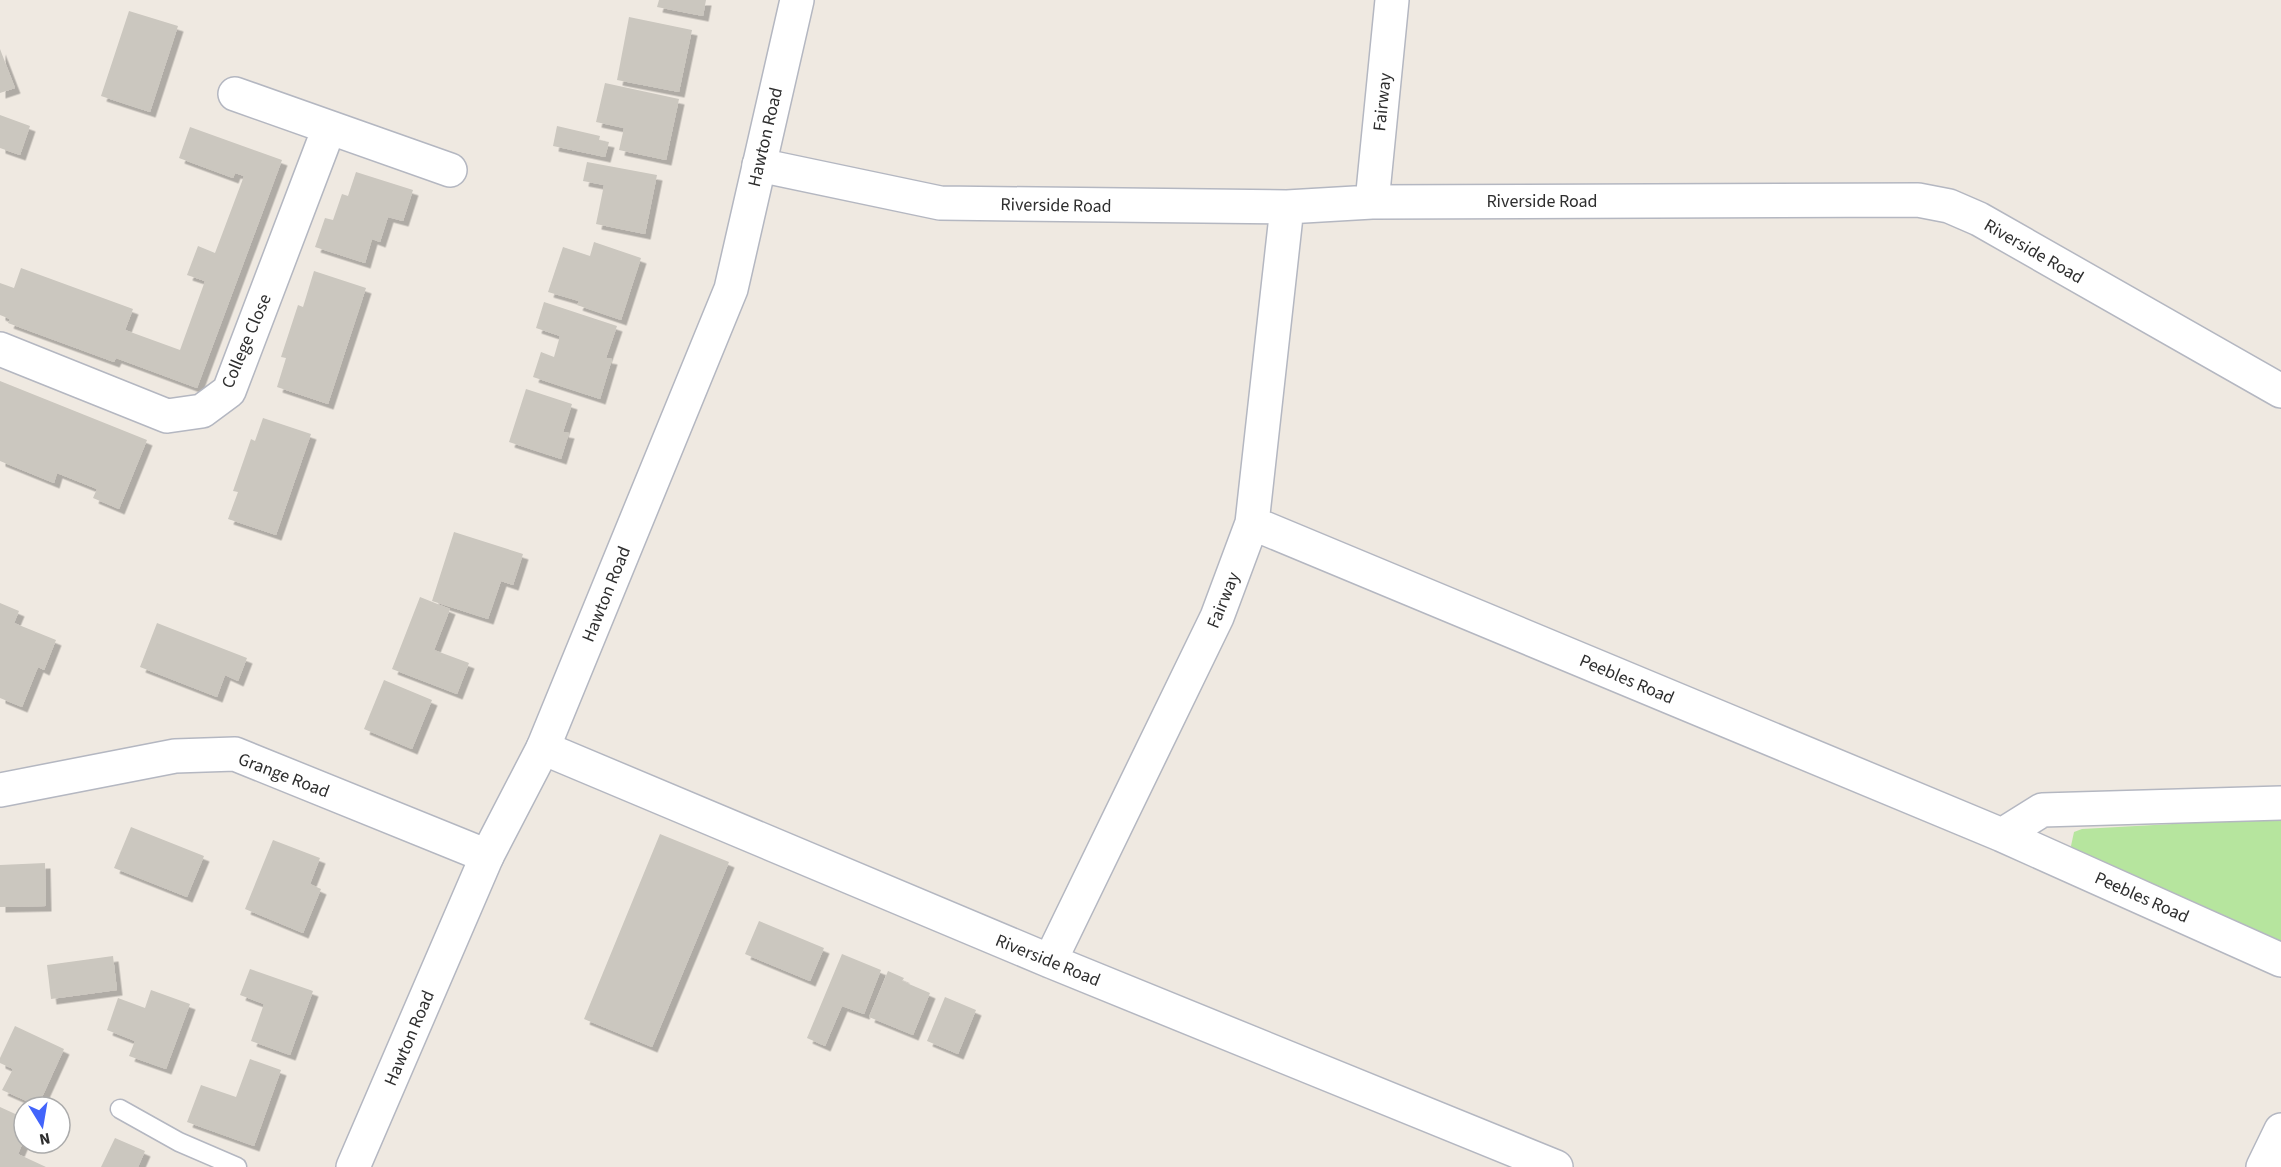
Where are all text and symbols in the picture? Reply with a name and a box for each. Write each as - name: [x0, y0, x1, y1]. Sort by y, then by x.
- street label: Fairway: [1367, 71, 1398, 133]
- street label: Hawton Road: [742, 85, 789, 189]
- street label: Riverside Road: [1486, 189, 1598, 214]
- street label: Riverside Road: [1000, 192, 1112, 219]
- street label: Riverside Road: [1979, 213, 2088, 290]
- street label: College Close: [215, 290, 278, 392]
- street label: Hawton Road: [576, 542, 637, 646]
- street label: Fairway: [1201, 568, 1246, 632]
- street label: Peebles Road: [1575, 648, 1678, 711]
- street label: Grange Road: [235, 747, 333, 804]
- street label: Peebles Road: [2091, 866, 2193, 929]
- street label: Riverside Road: [992, 928, 1104, 993]
- street label: Hawton Road: [378, 987, 441, 1090]
- north arrow: [12, 1095, 72, 1155]
- text: N: [37, 1127, 52, 1151]

